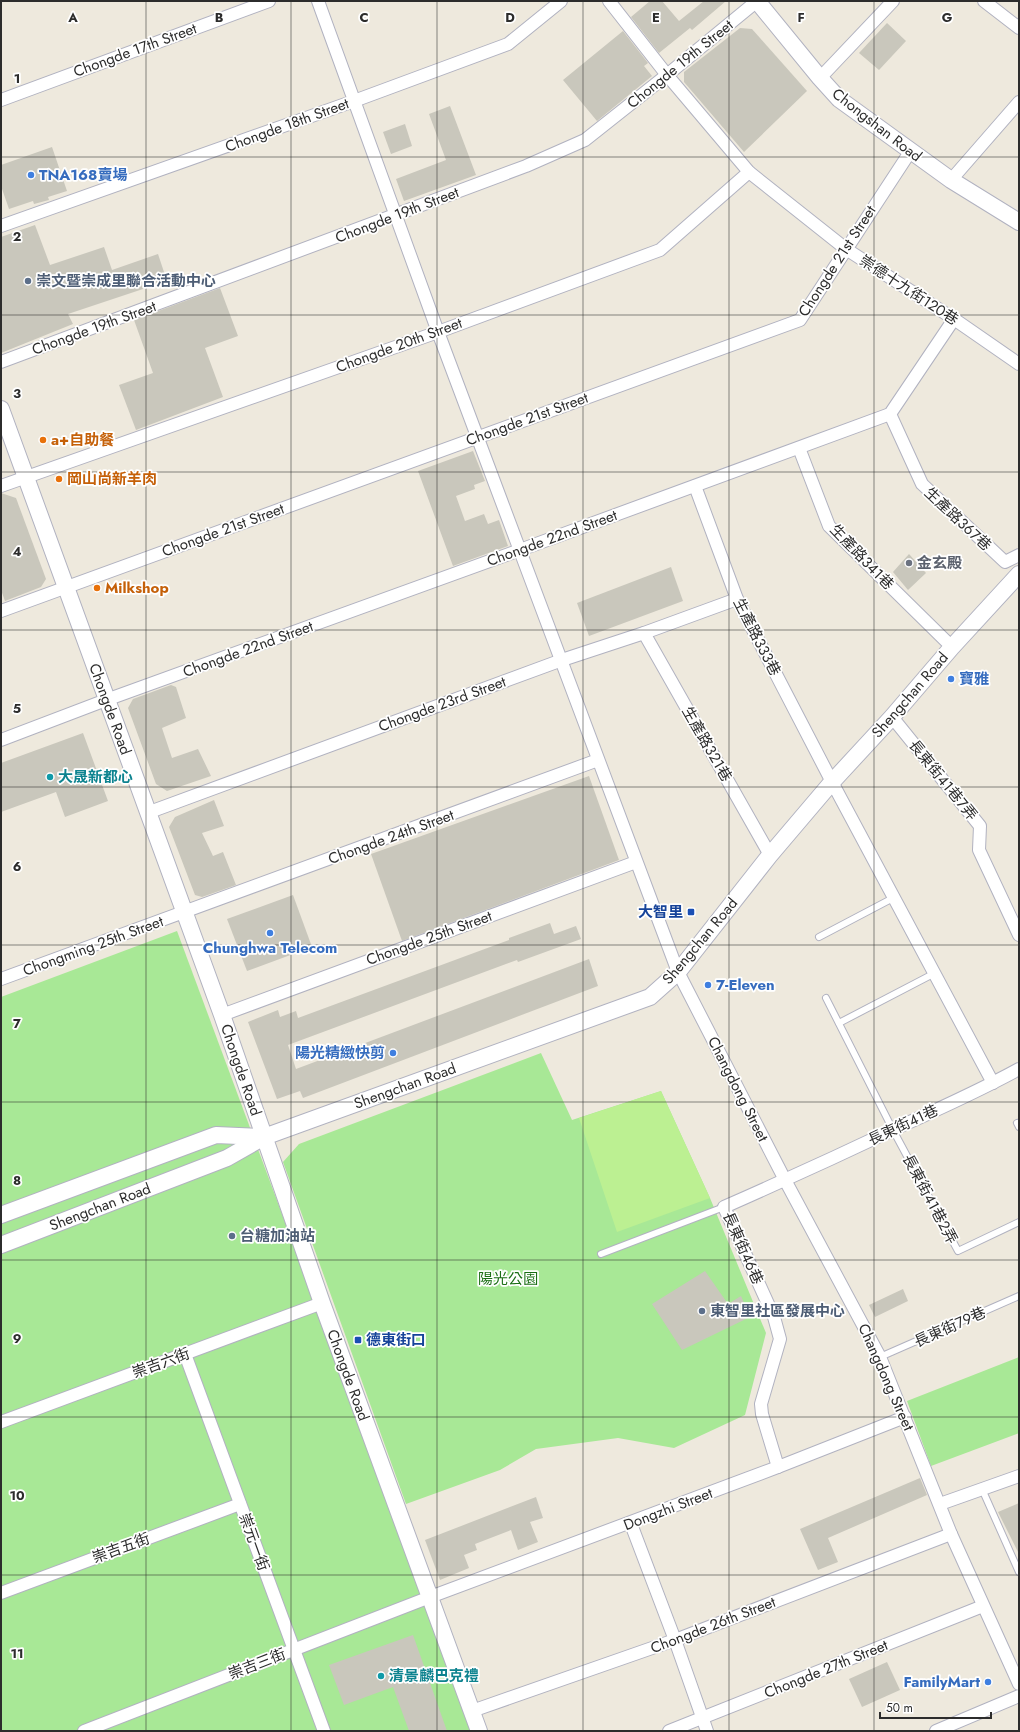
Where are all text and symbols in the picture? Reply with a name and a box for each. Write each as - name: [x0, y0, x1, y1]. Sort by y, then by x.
- text: A: [67, 8, 78, 27]
- text: B: [215, 8, 224, 27]
- text: C: [359, 8, 369, 27]
- text: D: [505, 8, 515, 27]
- text: E: [652, 8, 660, 27]
- text: F: [797, 8, 805, 27]
- text: G: [942, 8, 953, 27]
- street label: Chongde 19th Street: [622, 14, 738, 114]
- street label: Chongde 17th Street: [70, 17, 200, 83]
- text: 1: [14, 69, 20, 88]
- street label: Chongshan Road: [827, 83, 927, 167]
- street label: Chongde 18th Street: [222, 92, 352, 158]
- place label: TNA168賣場: [39, 164, 127, 186]
- marker: TNA168賣場: [26, 170, 36, 180]
- street label: Chongde 19th Street: [332, 181, 462, 249]
- street label: Chongde 21st Street: [793, 201, 882, 321]
- text: 2: [13, 227, 21, 246]
- street label: 崇德十九街120巷: [855, 250, 963, 330]
- place label: 崇文暨崇成里聯合活動中心: [36, 270, 216, 292]
- marker: 崇文暨崇成里聯合活動中心: [23, 276, 33, 286]
- street label: Chongde 19th Street: [29, 295, 160, 361]
- street label: Chongde 20th Street: [333, 312, 466, 378]
- text: 3: [13, 384, 21, 403]
- street label: Chongde 21st Street: [463, 387, 592, 451]
- place label: a+自助餐: [51, 429, 114, 451]
- marker: a+自助餐: [38, 435, 48, 445]
- place label: 岡山尚新羊肉: [67, 468, 157, 490]
- marker: 岡山尚新羊肉: [54, 474, 64, 484]
- street label: 生產路367巷: [920, 482, 996, 556]
- street label: Chongde 21st Street: [159, 498, 288, 562]
- street label: Chongde 22nd Street: [484, 504, 621, 572]
- street label: 生產路341巷: [825, 519, 899, 595]
- text: 4: [12, 542, 22, 561]
- place label: 金玄殿: [917, 552, 962, 574]
- marker: 金玄殿: [904, 558, 914, 568]
- place label: Milkshop: [105, 577, 169, 599]
- marker: Milkshop: [92, 583, 102, 593]
- street label: 生產路333巷: [728, 594, 786, 680]
- street label: Chongde 22nd Street: [180, 615, 317, 683]
- street label: Shengchan Road: [867, 647, 953, 743]
- street label: Chongde Road: [83, 660, 137, 758]
- place label: 寶雅: [959, 668, 989, 690]
- street label: Chongde 23rd Street: [375, 671, 509, 737]
- marker: 寶雅: [946, 674, 956, 684]
- text: 5: [13, 699, 21, 718]
- street label: 生產路321巷: [677, 702, 737, 786]
- street label: 長東街41巷7弄: [903, 735, 983, 825]
- place label: 大晟新都心: [58, 766, 133, 788]
- marker: 大晟新都心: [45, 772, 55, 782]
- street label: Chongde 24th Street: [325, 804, 457, 870]
- text: 6: [13, 857, 22, 876]
- street label: Shengchan Road: [657, 893, 743, 989]
- place label: 大智里: [638, 901, 683, 923]
- street label: Chongde 25th Street: [363, 905, 495, 971]
- marker: 大智里: [686, 907, 696, 917]
- street label: Chongming 25th Street: [20, 910, 167, 982]
- marker: Chunghwa Telecom: [265, 928, 275, 938]
- place label: Chunghwa Telecom: [203, 937, 337, 959]
- place label: 7-Eleven: [716, 974, 775, 996]
- marker: 7-Eleven: [703, 980, 713, 990]
- text: 7: [13, 1014, 21, 1033]
- street label: Chongde Road: [215, 1021, 267, 1119]
- street label: Changdong Street: [702, 1033, 774, 1146]
- place label: 陽光精緻快剪: [295, 1042, 385, 1064]
- marker: 陽光精緻快剪: [388, 1048, 398, 1058]
- street label: Shengchan Road: [351, 1057, 459, 1115]
- street label: 長東街41巷: [864, 1099, 942, 1151]
- street label: 長東街41巷2弄: [897, 1150, 963, 1248]
- text: 8: [13, 1171, 21, 1190]
- street label: Shengchan Road: [46, 1178, 154, 1236]
- street label: 長東街46巷: [717, 1208, 769, 1288]
- place label: 台糖加油站: [240, 1225, 315, 1247]
- marker: 台糖加油站: [227, 1231, 237, 1241]
- park label: 陽光公園: [478, 1268, 538, 1290]
- place label: 東智里社區發展中心: [710, 1300, 845, 1322]
- street label: 長東街79巷: [911, 1301, 989, 1353]
- marker: 東智里社區發展中心: [697, 1306, 707, 1316]
- street label: Changdong Street: [853, 1320, 920, 1434]
- street label: Chongde Road: [321, 1326, 375, 1424]
- text: 9: [13, 1329, 22, 1348]
- place label: 德東街口: [366, 1329, 426, 1351]
- marker: 德東街口: [353, 1335, 363, 1345]
- street label: 崇吉六街: [129, 1342, 193, 1384]
- street label: Dongzhi Street: [620, 1482, 716, 1536]
- text: 10: [9, 1486, 25, 1505]
- street label: 崇元一街: [233, 1510, 275, 1574]
- street label: 崇吉五街: [89, 1527, 153, 1569]
- street label: Chongde 26th Street: [647, 1591, 779, 1659]
- street label: Chongde 27th Street: [761, 1634, 892, 1704]
- street label: 崇吉三街: [225, 1643, 289, 1685]
- text: 11: [10, 1644, 24, 1663]
- place label: 清景麟巴克禮: [389, 1665, 479, 1687]
- marker: 清景麟巴克禮: [376, 1671, 386, 1681]
- place label: FamilyMart: [903, 1671, 980, 1693]
- marker: FamilyMart: [983, 1677, 993, 1687]
- scale bar: [880, 1694, 991, 1720]
- text: 50 m: [886, 1699, 913, 1717]

